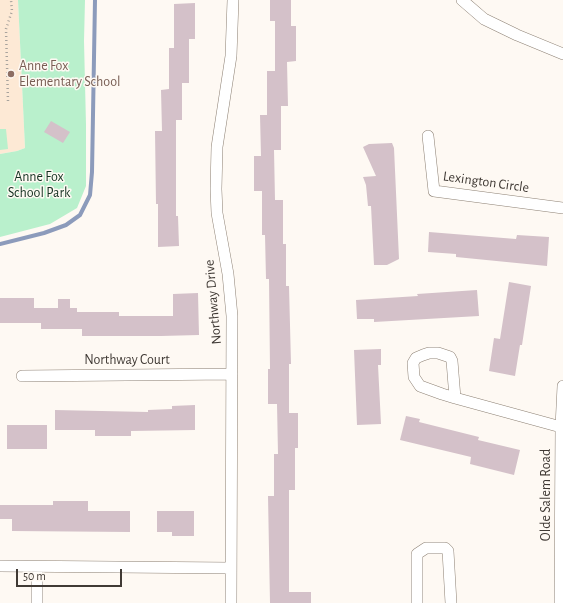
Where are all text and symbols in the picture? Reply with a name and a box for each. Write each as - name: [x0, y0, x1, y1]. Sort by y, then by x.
- place label: Anne Fox Elementary School: [19, 58, 120, 90]
- marker: Anne Fox Elementary School: [6, 69, 16, 79]
- street label: Lexington Circle: [442, 168, 530, 196]
- park label: Anne Fox School Park: [8, 169, 70, 202]
- street label: Northway Drive: [201, 259, 225, 345]
- street label: Northway Court: [84, 352, 170, 368]
- street label: Olde Salem Road: [538, 449, 554, 541]
- scale bar: [18, 561, 124, 587]
- text: 50 m: [23, 570, 46, 582]

